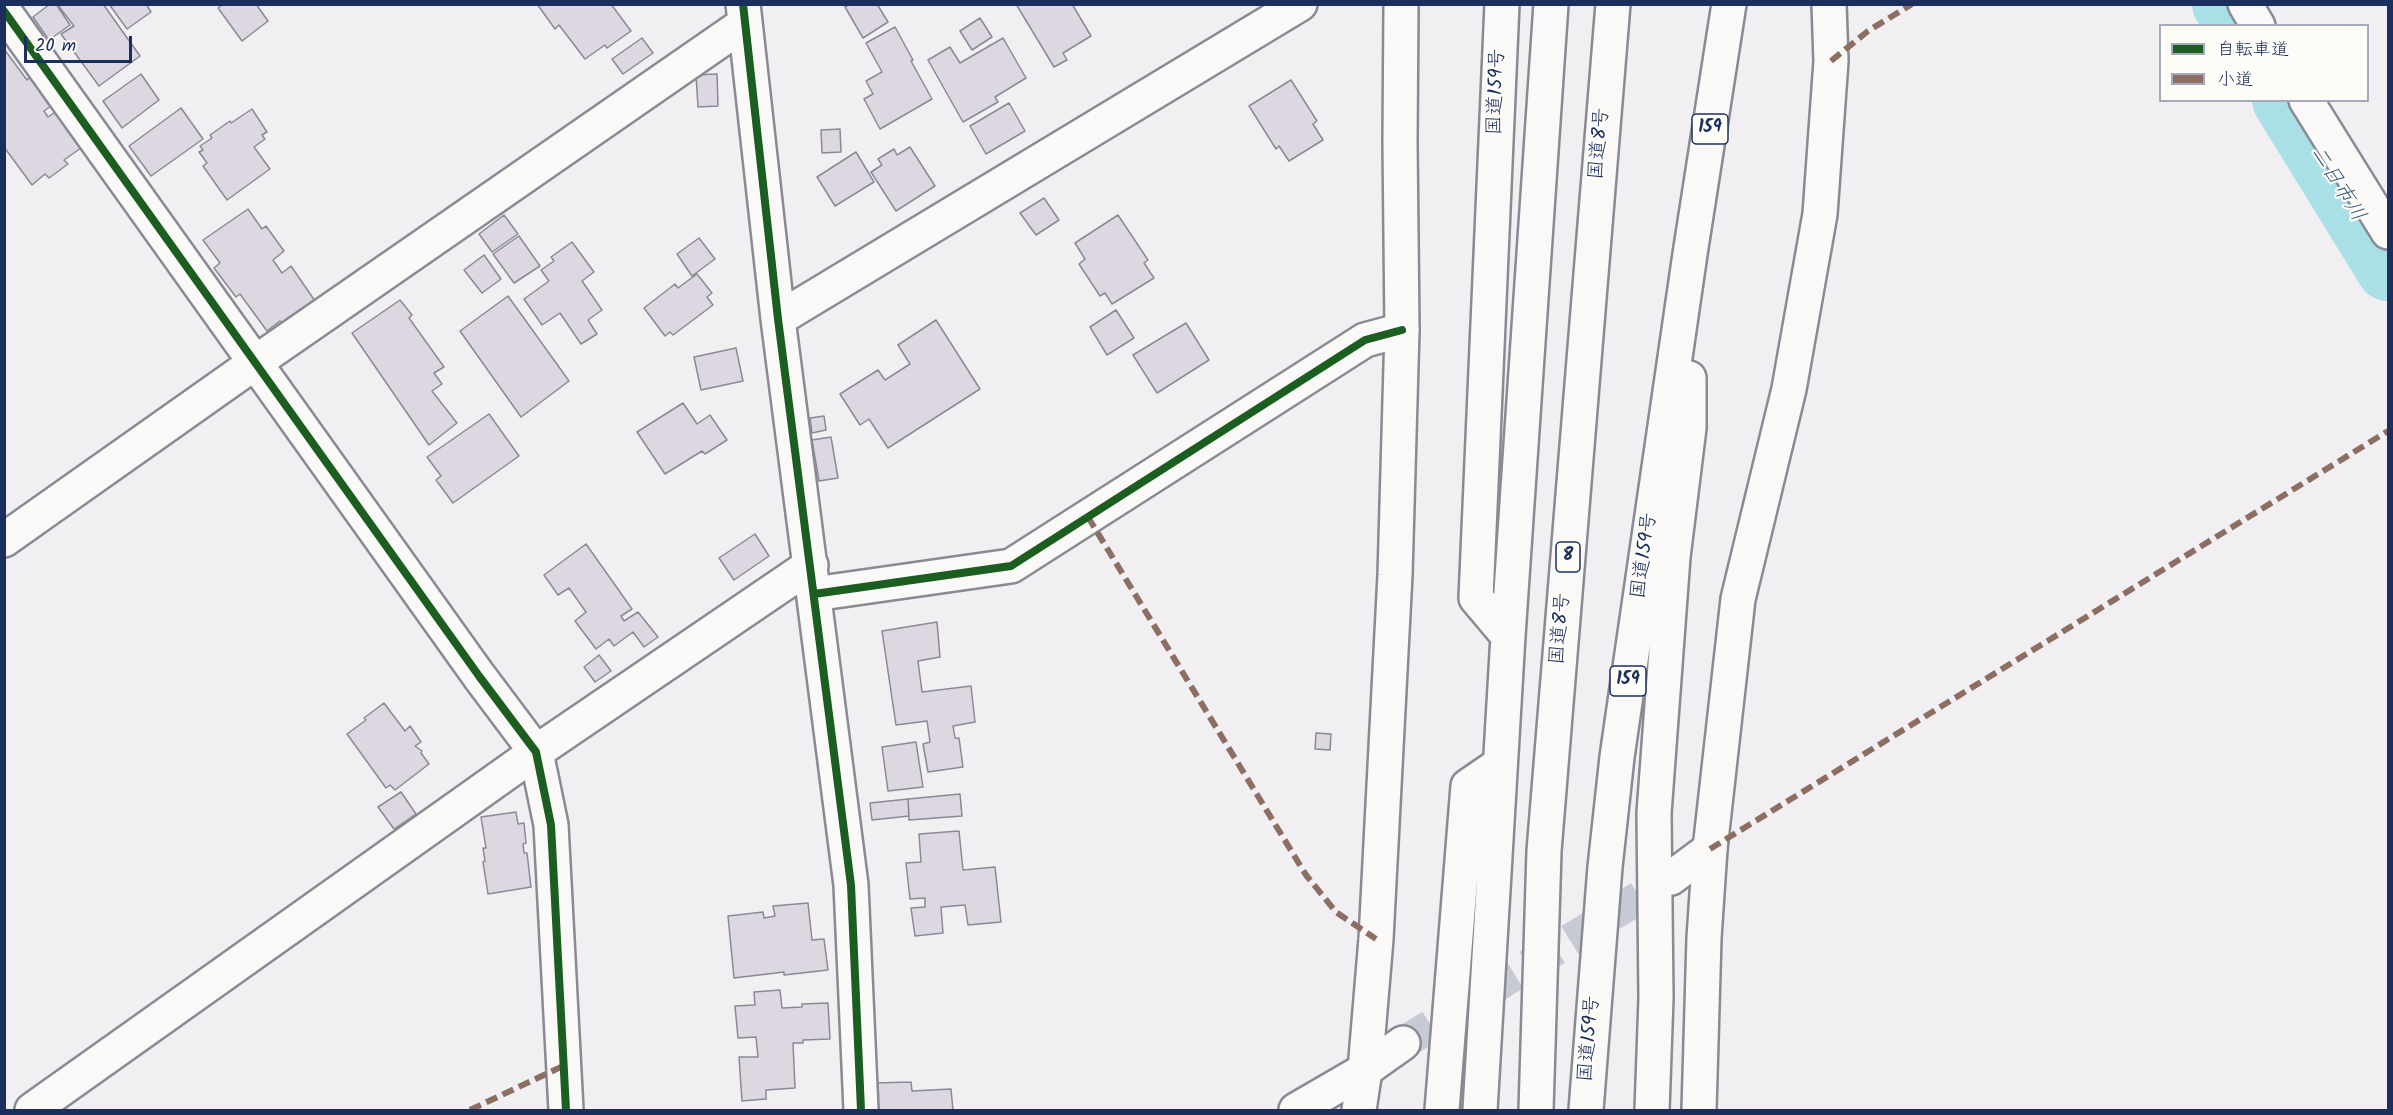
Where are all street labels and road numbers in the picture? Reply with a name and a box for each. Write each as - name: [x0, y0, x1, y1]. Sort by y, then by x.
- street label: 国道159号: [1484, 48, 1512, 136]
- street label: 国道8号: [1586, 107, 1616, 181]
- road number: 159: [1692, 114, 1728, 144]
- street label: 国道159号: [1628, 511, 1664, 601]
- road number: 8: [1556, 542, 1580, 572]
- street label: 国道8号: [1547, 592, 1577, 666]
- road number: 159: [1610, 666, 1646, 696]
- street label: 国道159号: [1575, 995, 1607, 1083]

